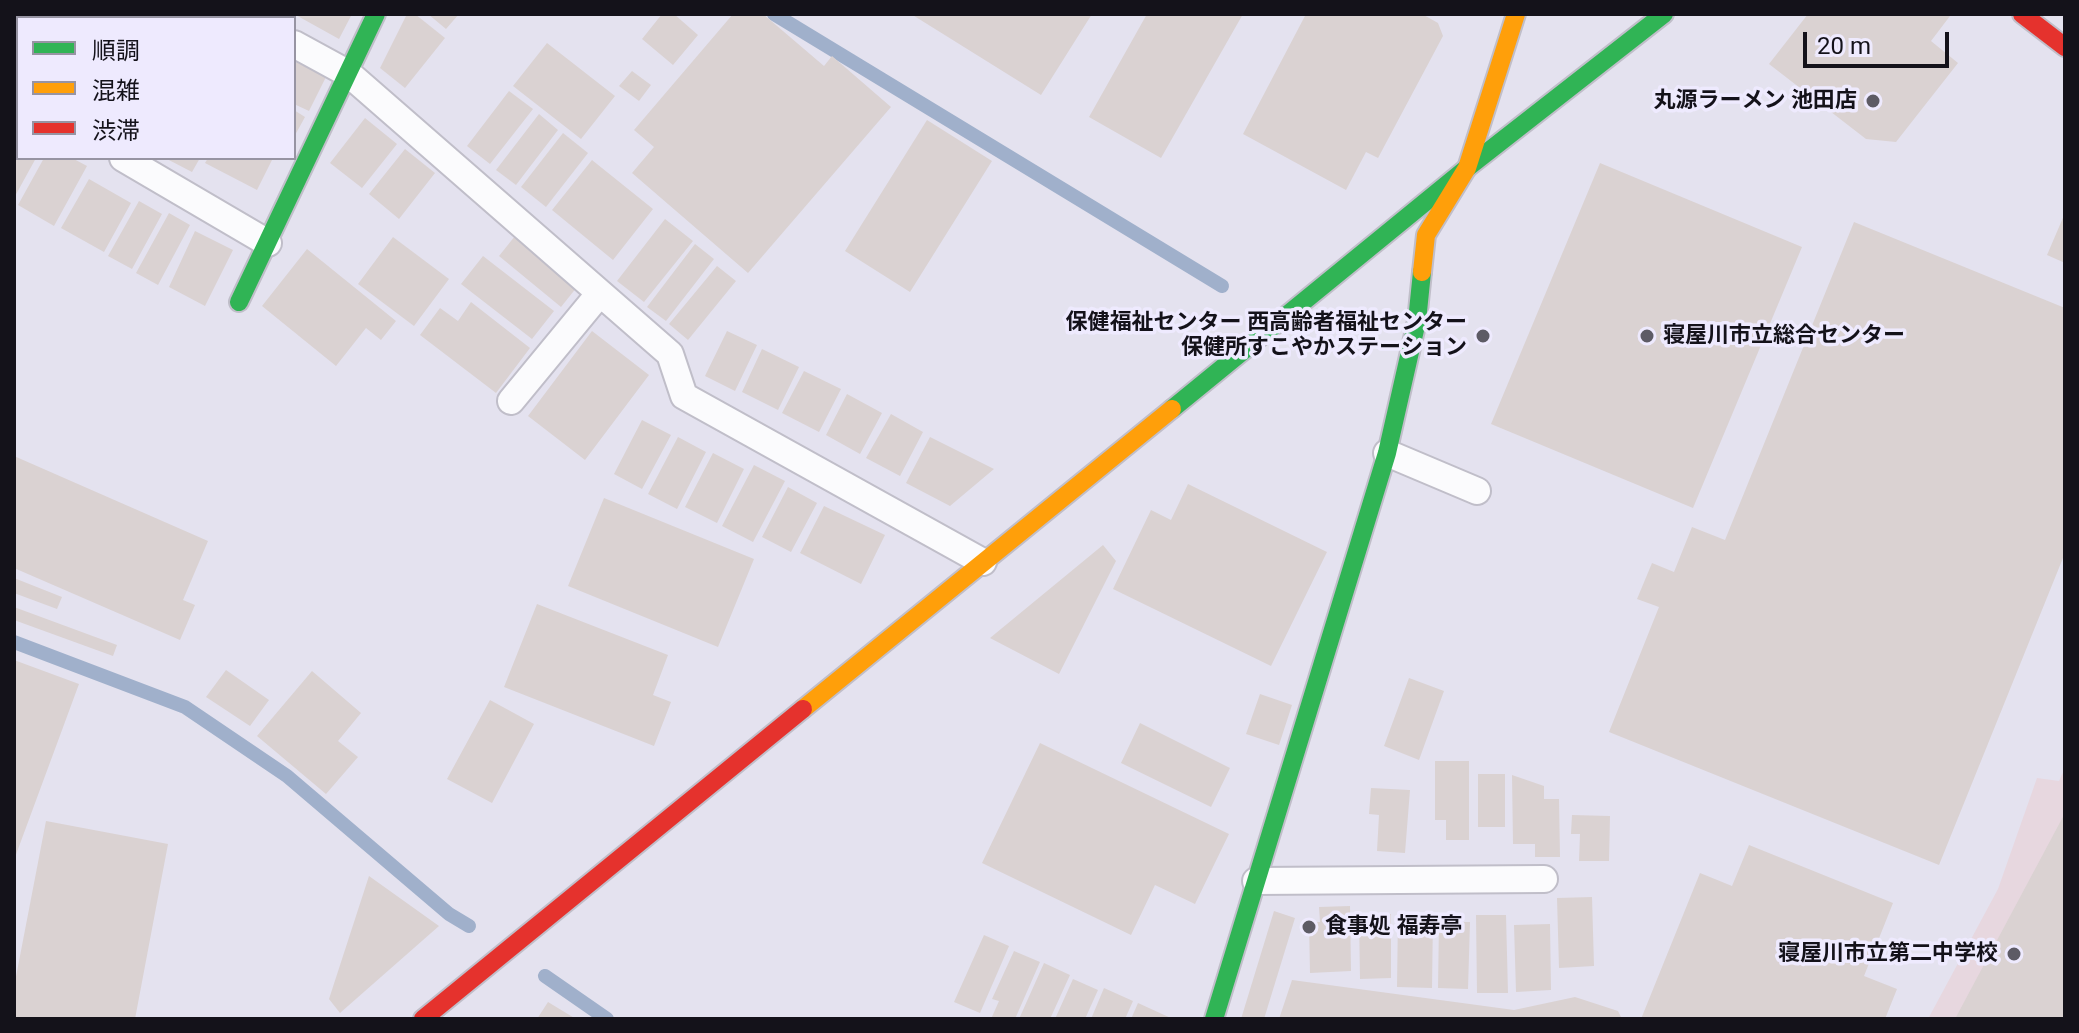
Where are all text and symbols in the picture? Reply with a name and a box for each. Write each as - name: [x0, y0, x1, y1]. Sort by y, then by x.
- legend: [16, 16, 296, 160]
- scale bar: [1807, 16, 1953, 66]
- text: 20 m: [1817, 32, 1871, 60]
- text: 順調: [92, 37, 140, 65]
- text: 混雑: [92, 77, 140, 105]
- place label: 丸源ラーメン 池田店: [1654, 88, 1857, 114]
- marker: 丸源ラーメン 池田店: [1864, 92, 1882, 110]
- text: 渋滞: [92, 117, 140, 145]
- place label: 保健福祉センター 西高齢者福祉センター 保健所すこやかステーション: [1066, 310, 1467, 362]
- place label: 寝屋川市立総合センター: [1663, 323, 1905, 349]
- marker: 保健福祉センター 西高齢者福祉センター 保健所すこやかステーション: [1474, 327, 1492, 345]
- marker: 寝屋川市立総合センター: [1638, 327, 1656, 345]
- place label: 食事処 福寿亭: [1325, 914, 1462, 940]
- marker: 食事処 福寿亭: [1300, 918, 1318, 936]
- place label: 寝屋川市立第二中学校: [1778, 941, 1998, 967]
- marker: 寝屋川市立第二中学校: [2005, 945, 2023, 963]

